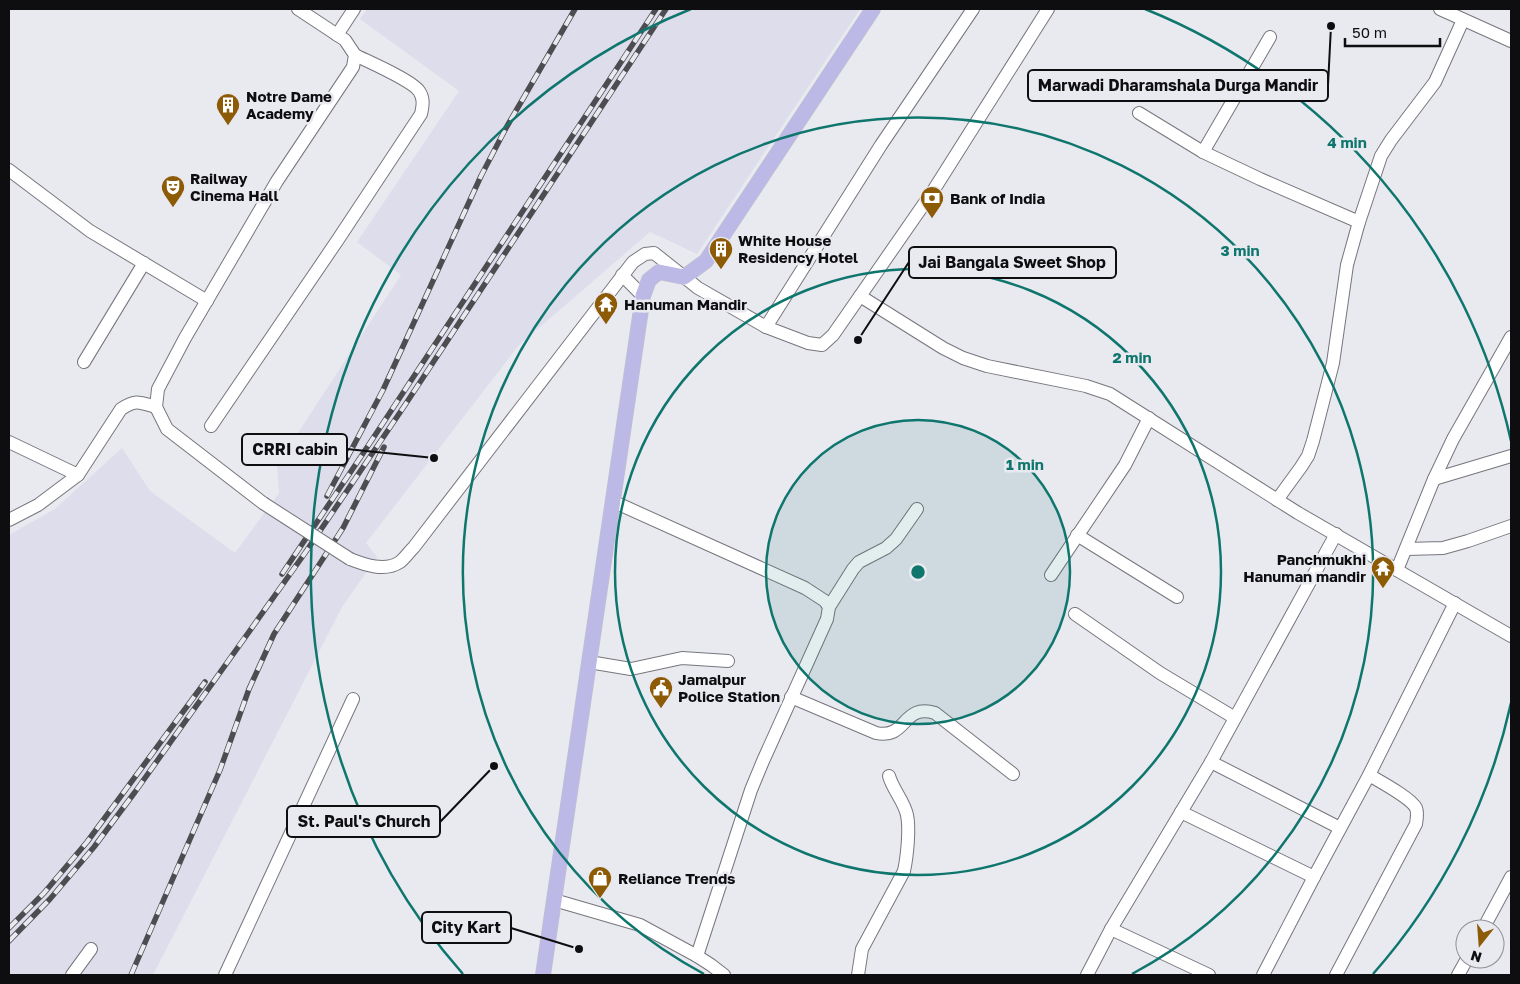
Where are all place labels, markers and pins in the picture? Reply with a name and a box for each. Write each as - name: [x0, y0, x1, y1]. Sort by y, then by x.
- callout: Marwadi Dharamshala Durga Mandir: [1028, 70, 1328, 101]
- place label: Notre Dame Academy: [246, 87, 332, 122]
- building icon: Notre Dame Academy: [215, 92, 241, 126]
- place label: Railway Cinema Hall: [190, 169, 278, 204]
- theatre icon: Railway Cinema Hall: [160, 174, 186, 208]
- bank icon: Bank of India: [919, 185, 945, 219]
- place label: Bank of India: [950, 189, 1045, 207]
- place label: White House Residency Hotel: [738, 231, 858, 266]
- building icon: White House Residency Hotel: [708, 236, 734, 270]
- callout: Jai Bangala Sweet Shop: [909, 247, 1116, 278]
- temple icon: Hanuman Mandir: [593, 291, 619, 325]
- place label: Hanuman Mandir: [624, 295, 747, 313]
- callout: CRRI cabin: [242, 434, 347, 465]
- place label: Panchmukhi Hanuman mandir: [1243, 550, 1366, 585]
- temple icon: Panchmukhi Hanuman mandir: [1370, 555, 1396, 589]
- centre of rings: [909, 563, 927, 581]
- place label: Jamalpur Police Station: [678, 670, 780, 705]
- public building icon: Jamalpur Police Station: [648, 675, 674, 709]
- callout: St. Paul's Church: [287, 806, 440, 837]
- shop icon: Reliance Trends: [587, 865, 613, 899]
- place label: Reliance Trends: [618, 869, 736, 887]
- callout: City Kart: [422, 912, 511, 943]

